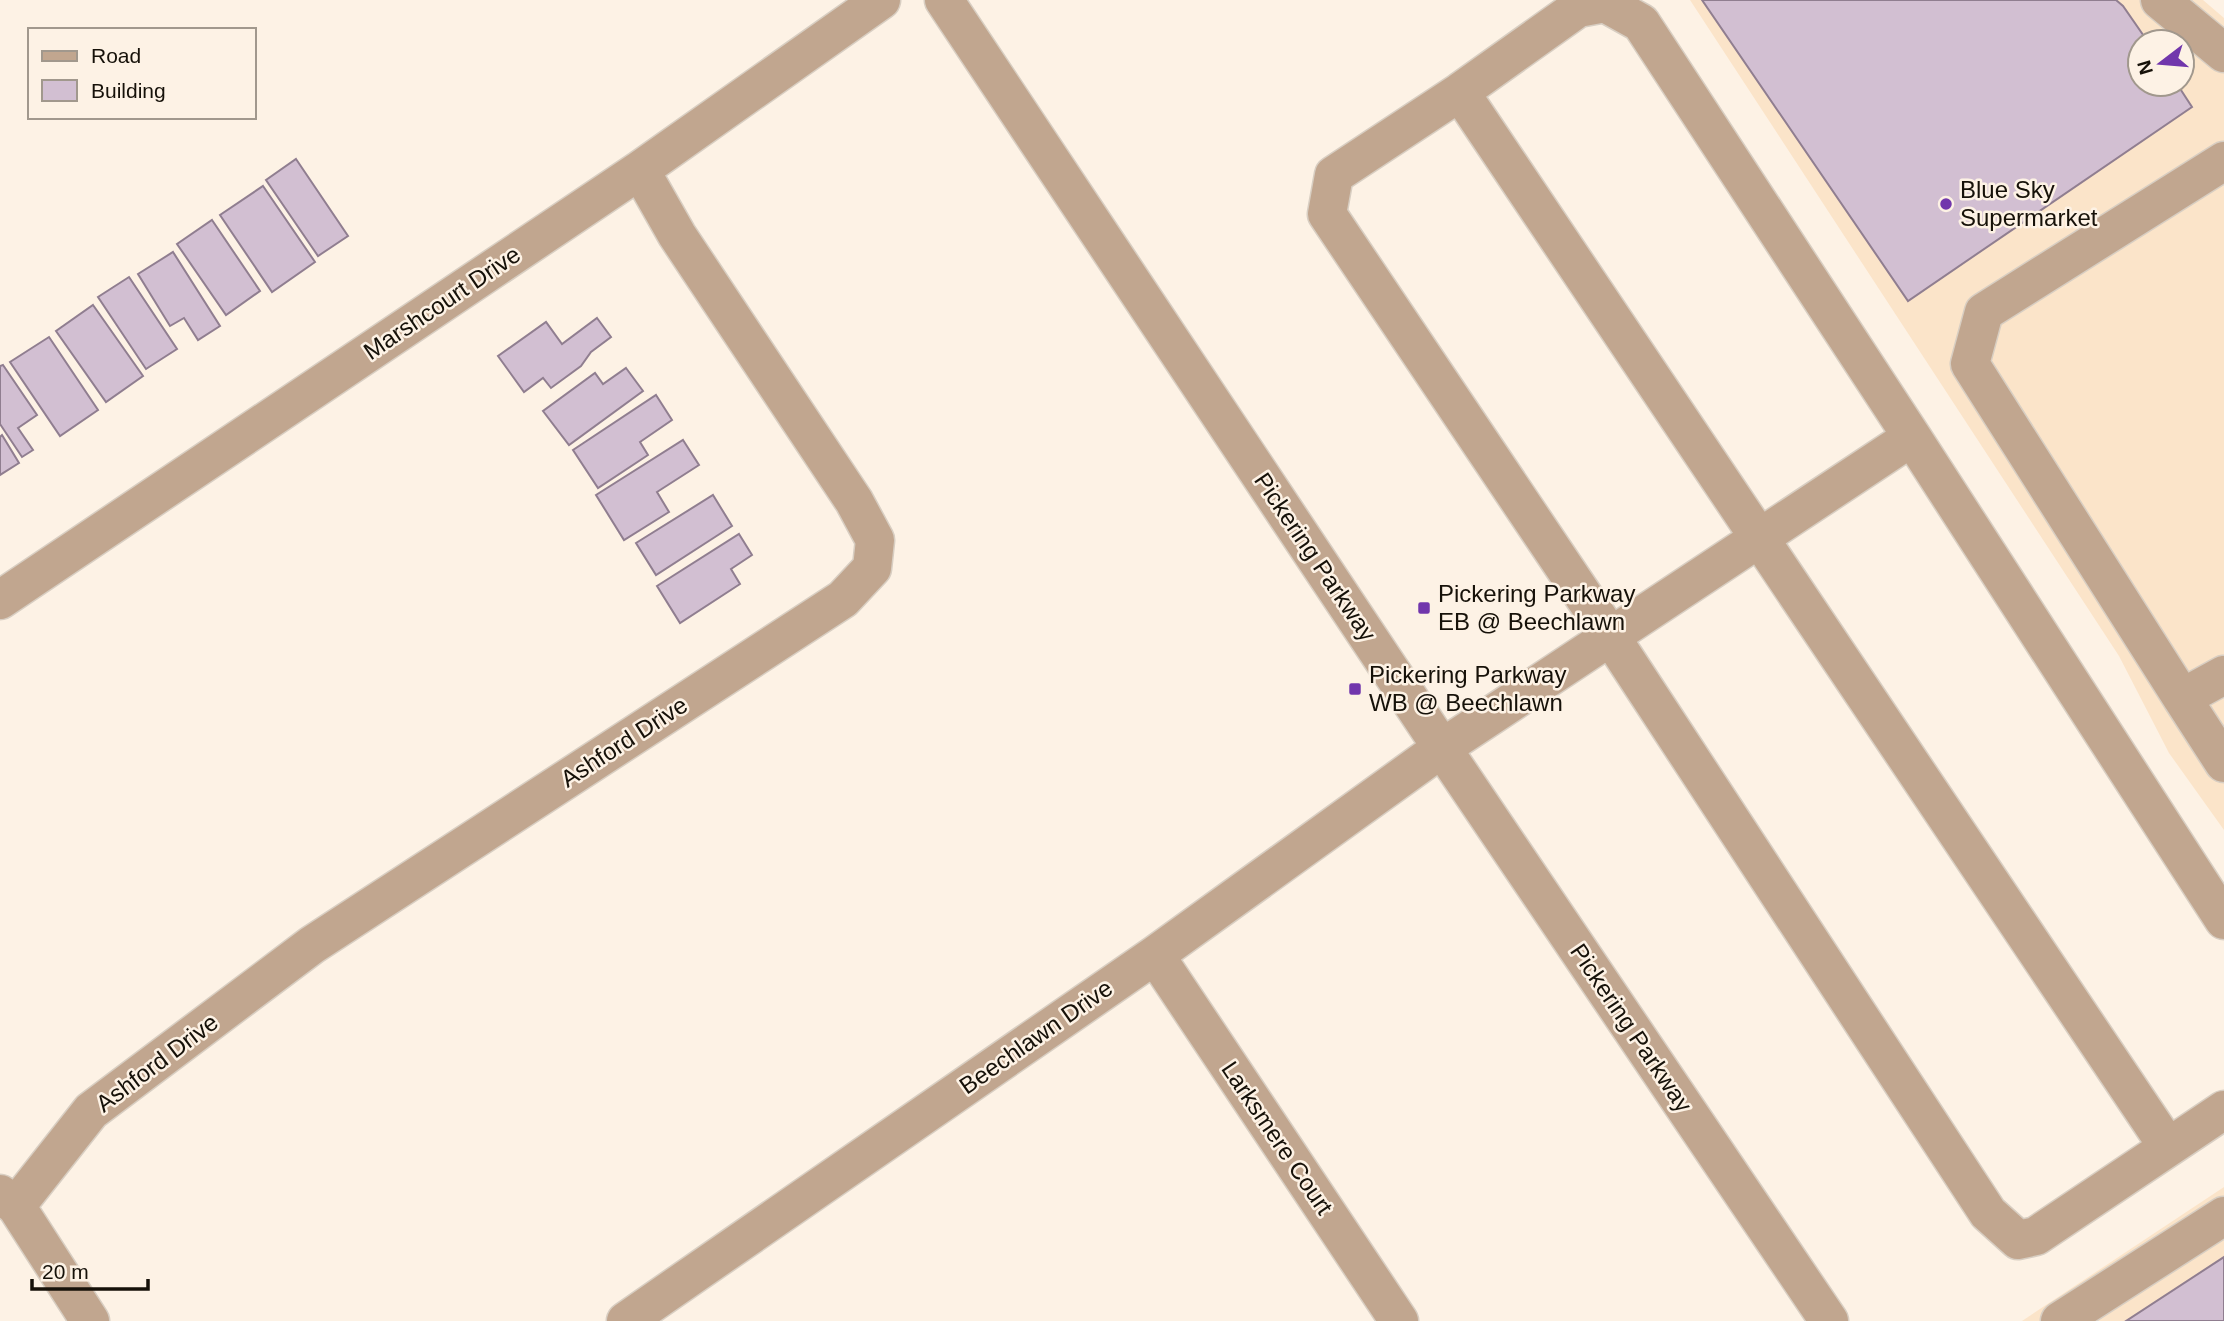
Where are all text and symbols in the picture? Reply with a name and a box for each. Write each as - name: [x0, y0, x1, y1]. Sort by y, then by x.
- legend: [28, 28, 256, 119]
- north arrow: [2126, 28, 2196, 98]
- text: Road: [91, 44, 141, 67]
- text: N: [2133, 58, 2157, 77]
- text: Building: [91, 79, 166, 102]
- place label: Blue Sky Supermarket: [1960, 176, 2098, 231]
- marker: Blue Sky Supermarket: [1938, 196, 1954, 212]
- street label: Marshcourt Drive: [358, 240, 525, 365]
- street label: Pickering Parkway: [1249, 467, 1382, 646]
- place label: Pickering Parkway EB @ Beechlawn: [1438, 580, 1635, 635]
- marker: Pickering Parkway EB @ Beechlawn: [1416, 600, 1432, 616]
- place label: Pickering Parkway WB @ Beechlawn: [1369, 661, 1566, 716]
- marker: Pickering Parkway WB @ Beechlawn: [1347, 681, 1363, 697]
- street label: Ashford Drive: [555, 691, 692, 792]
- street label: Pickering Parkway: [1565, 938, 1698, 1117]
- street label: Beechlawn Drive: [954, 974, 1117, 1099]
- street label: Ashford Drive: [91, 1008, 223, 1117]
- street label: Larksmere Court: [1216, 1056, 1339, 1220]
- scale bar: [32, 1248, 147, 1292]
- text: 20 m: [42, 1260, 89, 1283]

